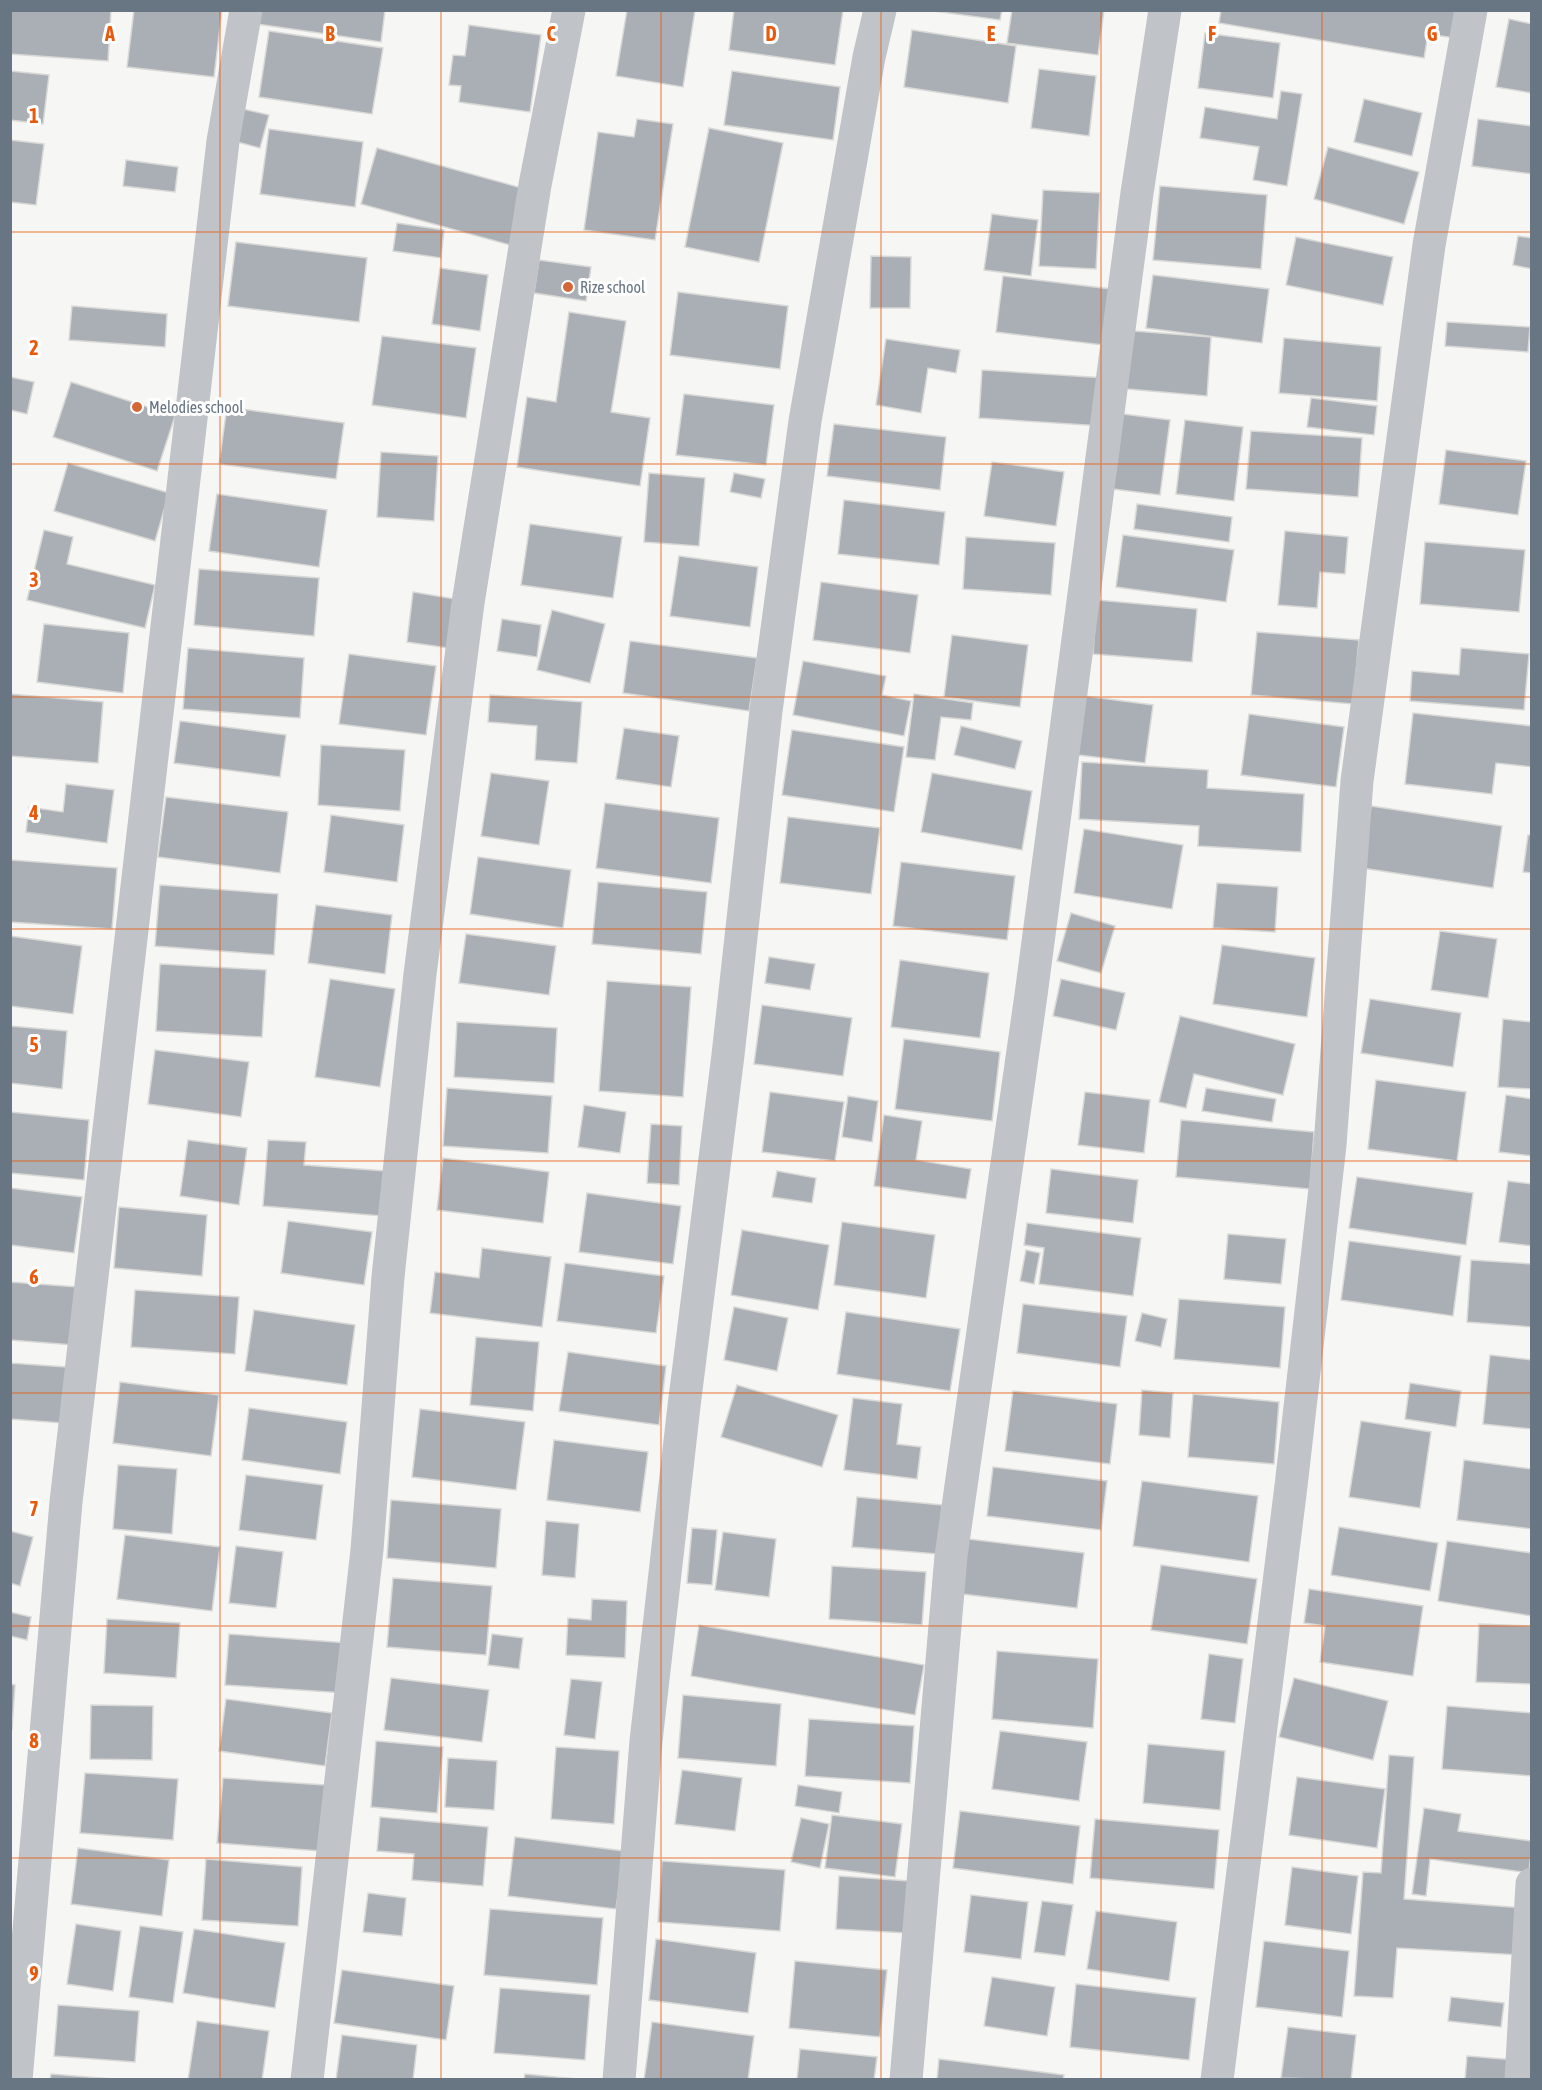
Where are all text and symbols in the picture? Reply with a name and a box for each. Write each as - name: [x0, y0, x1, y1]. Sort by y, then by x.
- text: A: [104, 22, 115, 45]
- text: B: [325, 22, 335, 45]
- text: C: [547, 22, 556, 45]
- text: D: [765, 22, 777, 45]
- text: E: [987, 22, 996, 45]
- text: F: [1208, 22, 1216, 45]
- text: G: [1427, 22, 1438, 45]
- text: 1: [29, 104, 39, 127]
- place label: Rize school: [580, 278, 646, 296]
- marker: Rize school: [561, 280, 575, 294]
- text: 2: [29, 336, 39, 359]
- place label: Melodies school: [149, 398, 244, 416]
- marker: Melodies school: [130, 400, 144, 414]
- text: 3: [29, 568, 39, 591]
- text: 4: [28, 801, 39, 824]
- text: 5: [29, 1033, 39, 1056]
- text: 6: [29, 1265, 39, 1288]
- text: 7: [29, 1497, 39, 1520]
- text: 8: [29, 1729, 39, 1752]
- text: 9: [29, 1962, 39, 1985]

